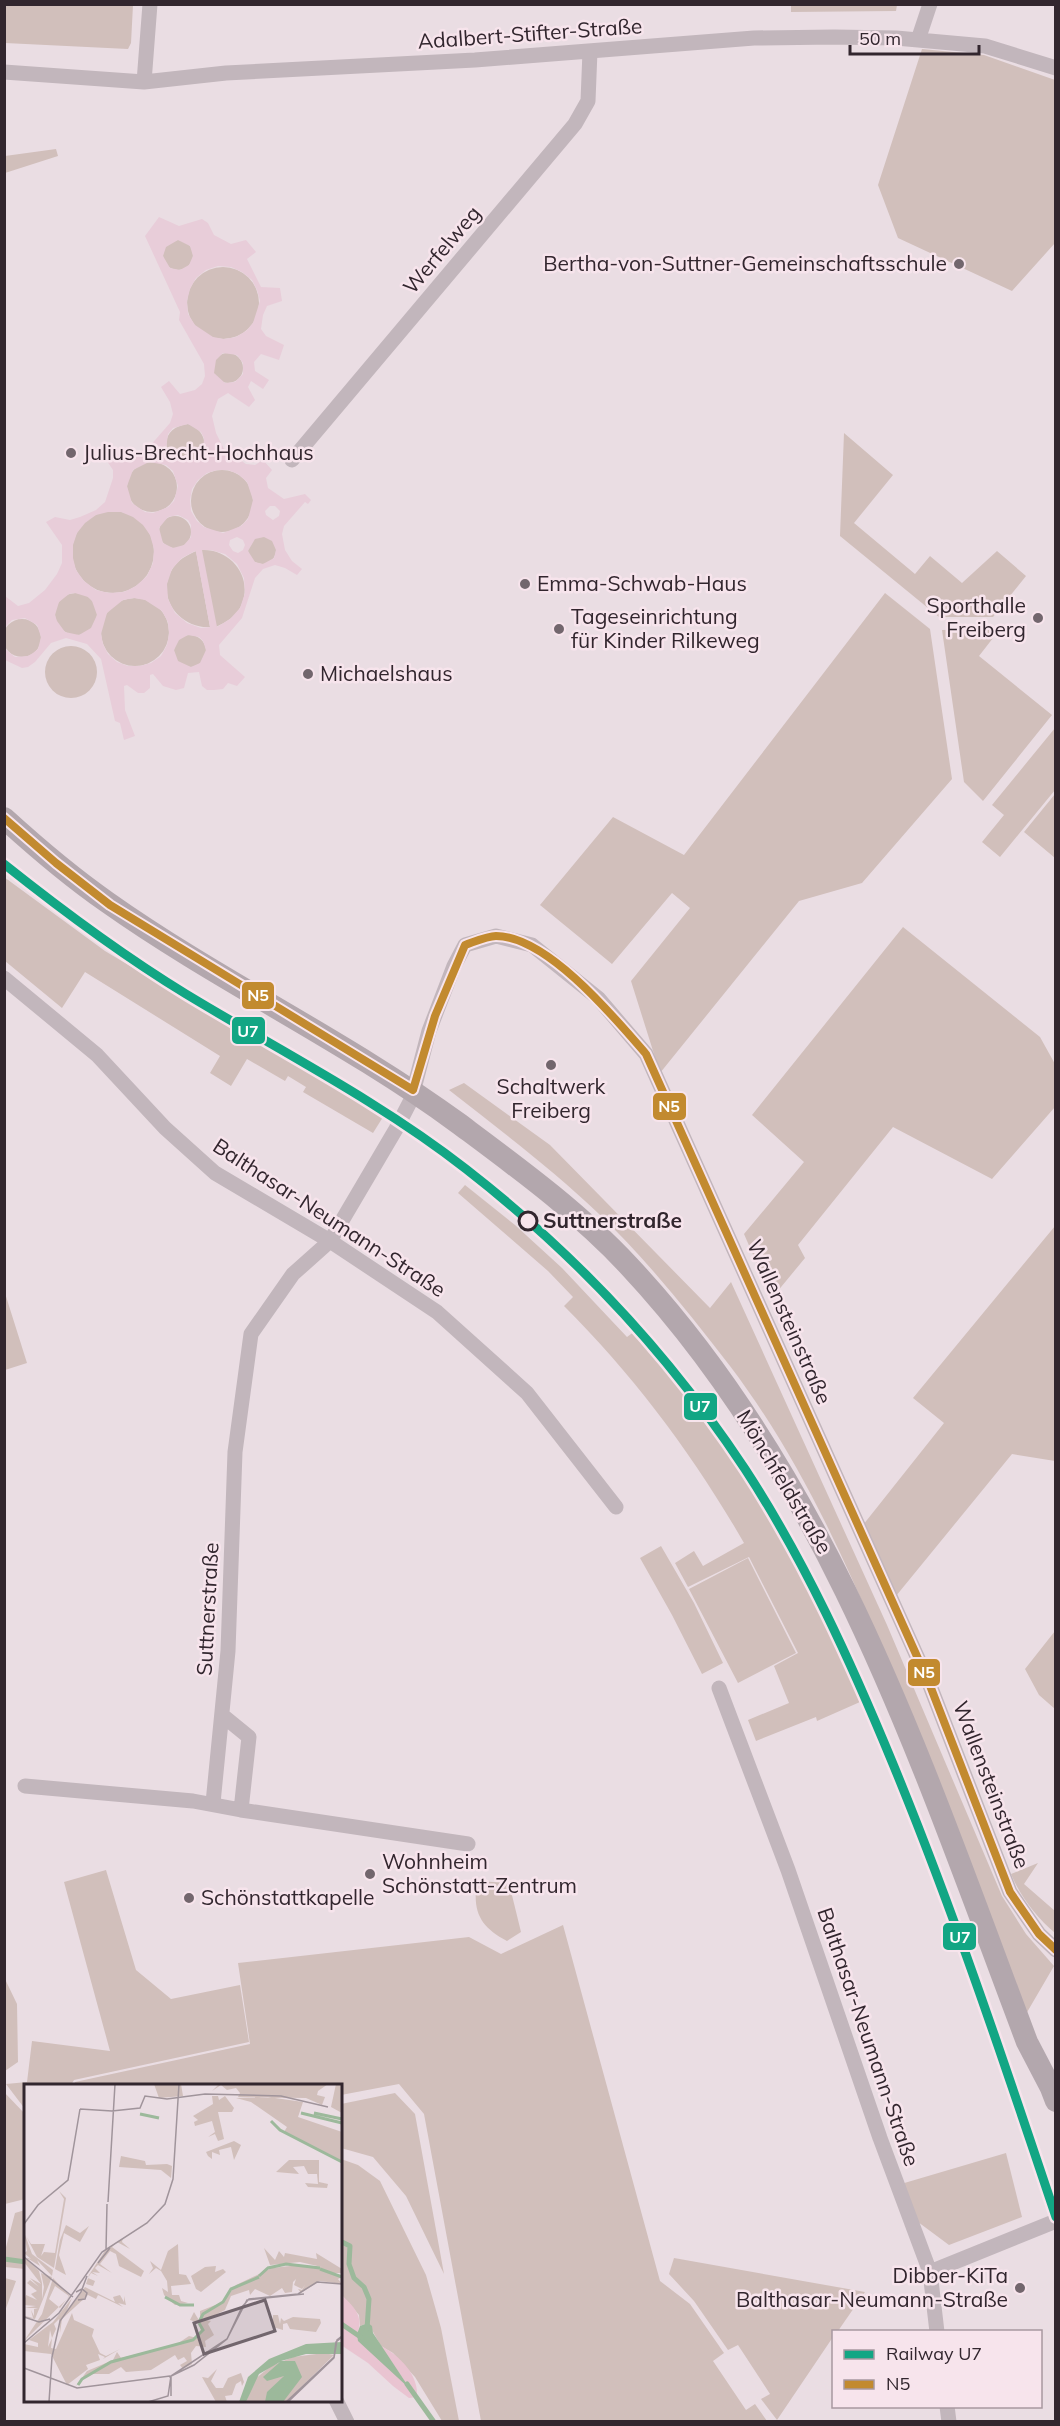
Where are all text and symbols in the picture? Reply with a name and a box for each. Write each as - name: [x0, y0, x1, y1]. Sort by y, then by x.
- street label: Adalbert-Stifter-Straße: [417, 12, 643, 54]
- scale bar: [850, 18, 979, 56]
- text: 50 m: [859, 27, 901, 50]
- street label: Werfelweg: [397, 200, 486, 299]
- place label: Bertha-von-Suttner-Gemeinschaftsschule: [543, 250, 947, 276]
- marker: Bertha-von-Suttner-Gemeinschaftsschule: [952, 257, 966, 271]
- place label: Julius-Brecht-Hochhaus: [83, 439, 314, 465]
- marker: Julius-Brecht-Hochhaus: [64, 446, 78, 460]
- place label: Emma-Schwab-Haus: [537, 570, 747, 596]
- marker: Emma-Schwab-Haus: [518, 577, 532, 591]
- place label: Sporthalle Freiberg: [926, 592, 1026, 642]
- place label: Tageseinrichtung für Kinder Rilkeweg: [571, 603, 760, 653]
- marker: Sporthalle Freiberg: [1031, 611, 1045, 625]
- marker: Tageseinrichtung für Kinder Rilkeweg: [552, 622, 566, 636]
- place label: Michaelshaus: [320, 660, 453, 686]
- marker: Michaelshaus: [301, 667, 315, 681]
- line badge: N5: [241, 981, 275, 1010]
- text: N5: [247, 985, 269, 1005]
- line badge: U7: [231, 1016, 266, 1045]
- text: U7: [237, 1021, 259, 1041]
- marker: Schaltwerk Freiberg: [544, 1058, 558, 1072]
- place label: Schaltwerk Freiberg: [497, 1073, 606, 1123]
- line badge: N5: [652, 1092, 687, 1121]
- text: N5: [658, 1096, 680, 1116]
- street label: Balthasar-Neumann-Straße: [208, 1132, 451, 1302]
- place label: Suttnerstraße: [543, 1207, 682, 1233]
- marker: Suttnerstraße: [518, 1211, 538, 1231]
- street label: Wallensteinstraße: [742, 1235, 838, 1408]
- line badge: U7: [683, 1392, 718, 1421]
- text: U7: [689, 1396, 711, 1416]
- street label: Mönchfeldstraße: [732, 1405, 838, 1558]
- street label: Suttnerstraße: [191, 1542, 223, 1676]
- line badge: N5: [907, 1658, 941, 1687]
- text: N5: [913, 1662, 935, 1682]
- street label: Wallensteinstraße: [948, 1697, 1036, 1872]
- place label: Wohnheim Schönstatt-Zentrum: [382, 1848, 577, 1898]
- marker: Wohnheim Schönstatt-Zentrum: [363, 1867, 377, 1881]
- place label: Schönstattkapelle: [201, 1884, 375, 1910]
- marker: Schönstattkapelle: [182, 1891, 196, 1905]
- street label: Balthasar-Neumann-Straße: [812, 1904, 926, 2169]
- line badge: U7: [942, 1922, 977, 1951]
- text: U7: [949, 1927, 971, 1947]
- inset map: [24, 2084, 342, 2402]
- place label: Dibber-KiTa Balthasar-Neumann-Straße: [736, 2262, 1008, 2312]
- marker: Dibber-KiTa Balthasar-Neumann-Straße: [1013, 2281, 1027, 2295]
- legend: [832, 2330, 1042, 2408]
- text: Railway U7: [886, 2342, 982, 2365]
- text: N5: [886, 2372, 910, 2395]

